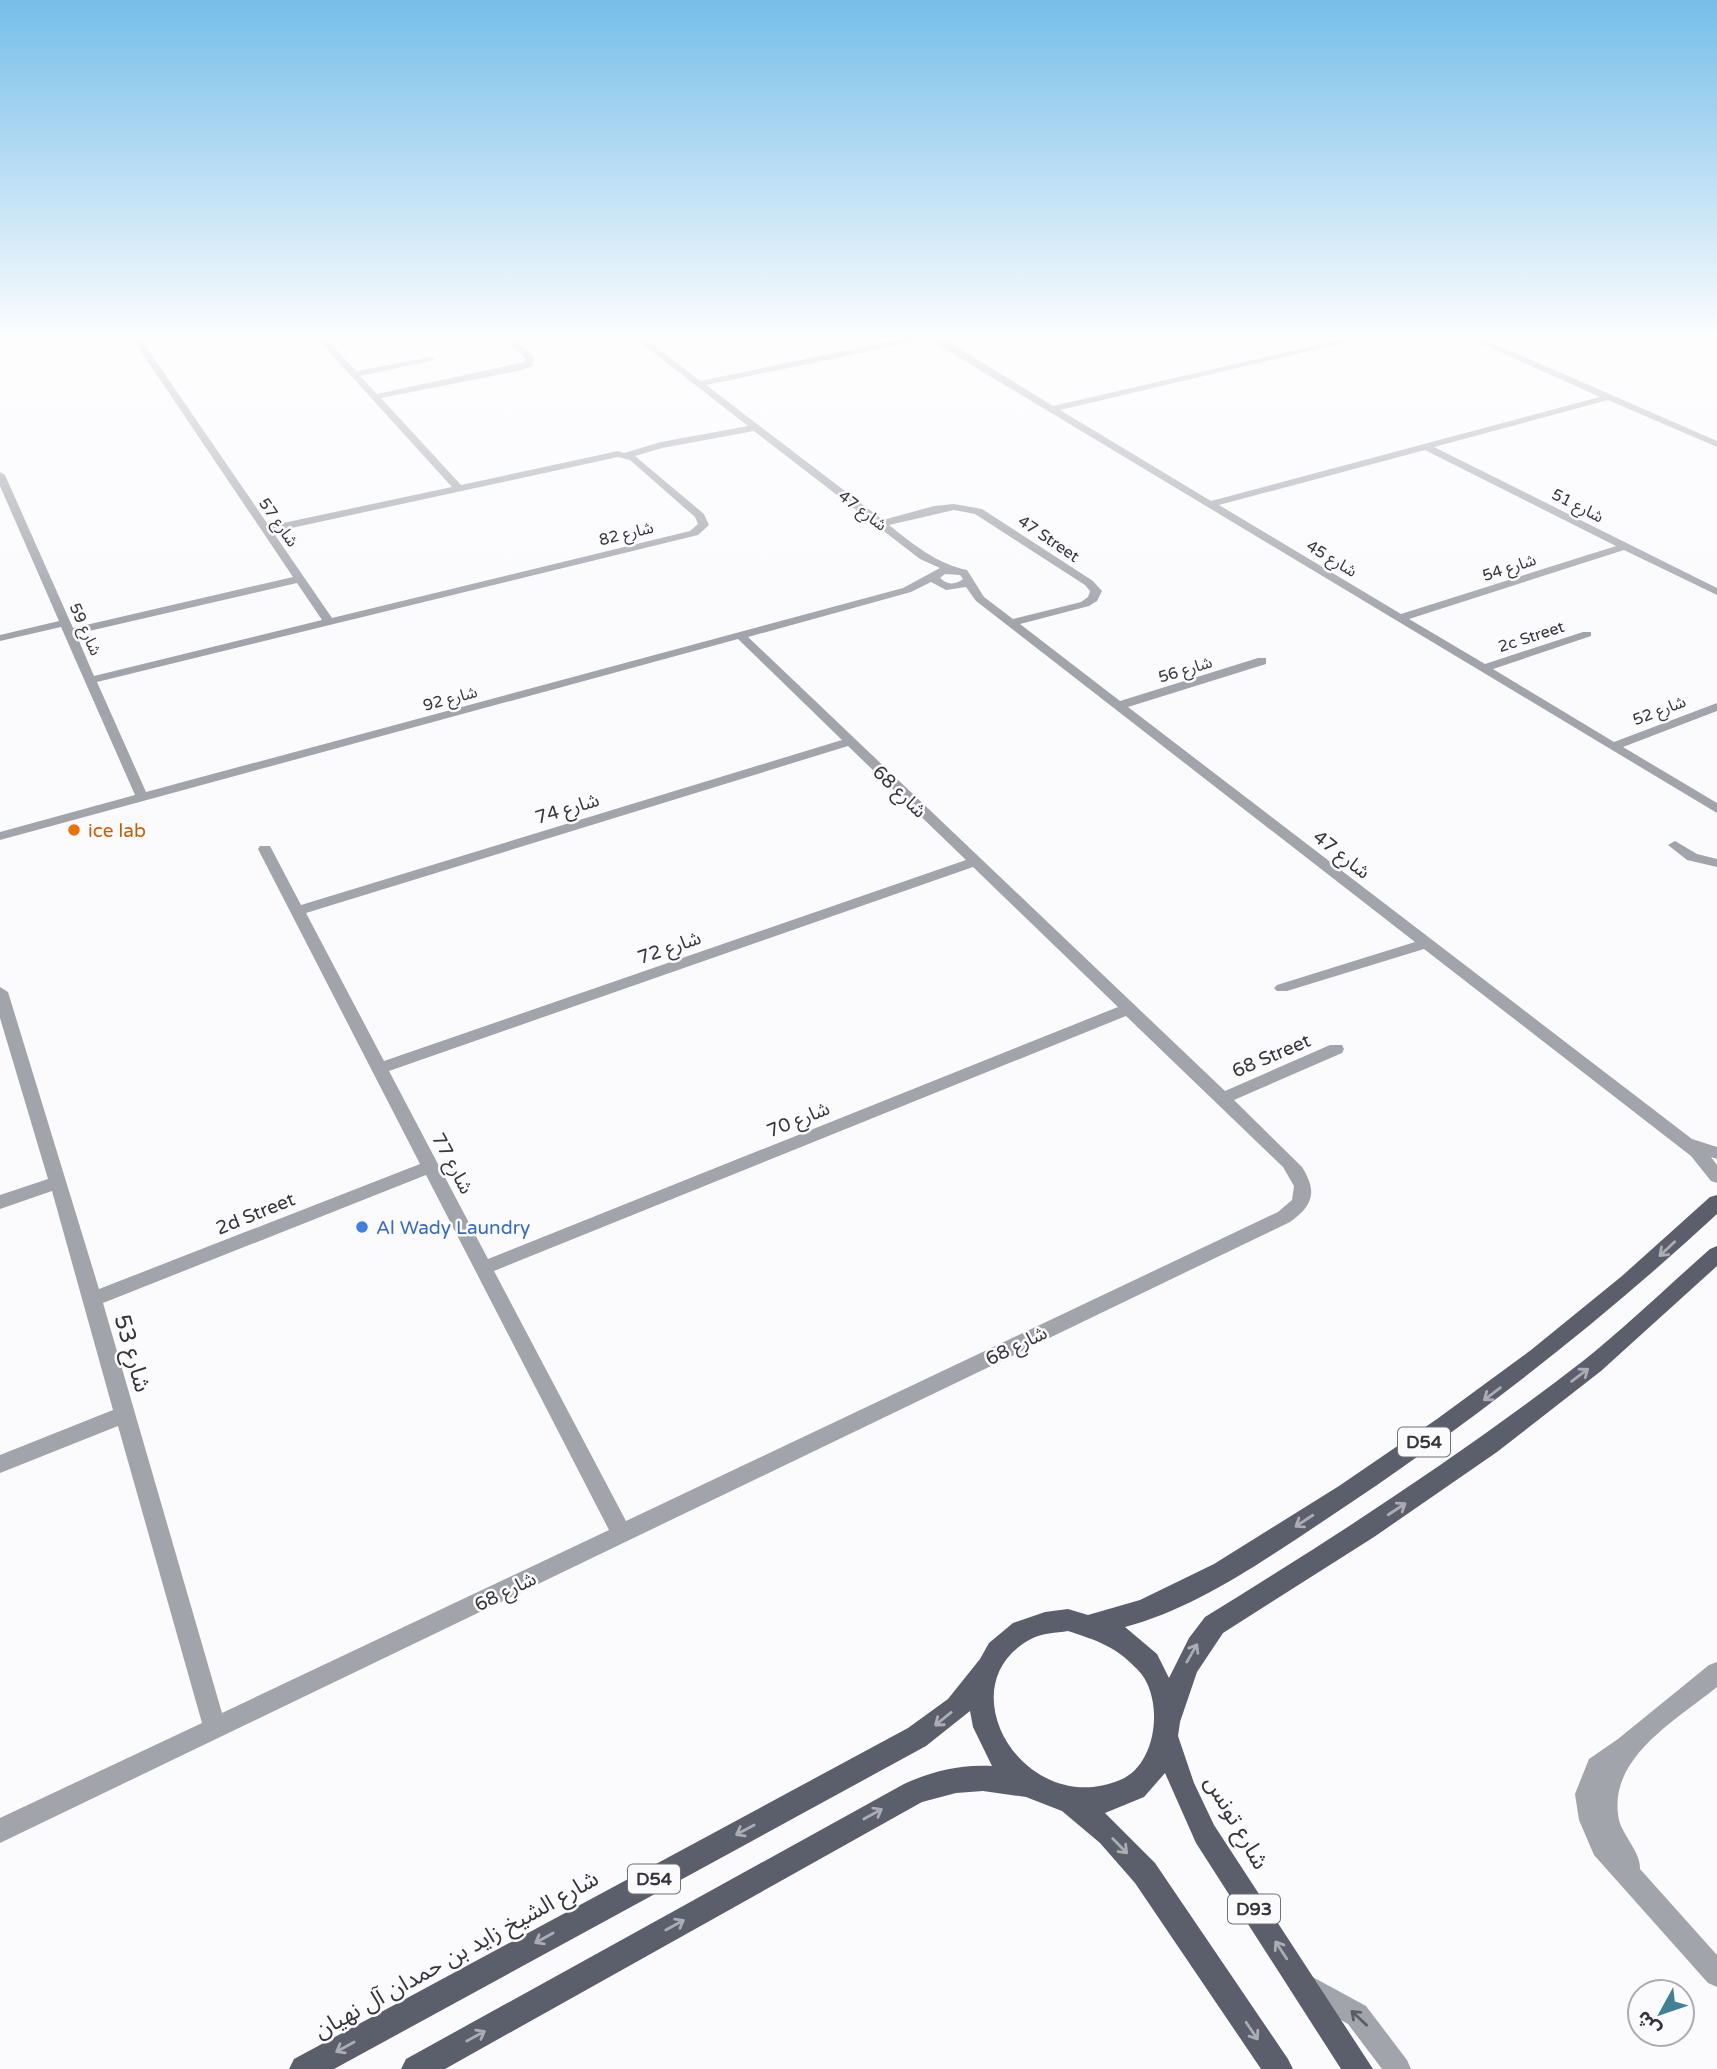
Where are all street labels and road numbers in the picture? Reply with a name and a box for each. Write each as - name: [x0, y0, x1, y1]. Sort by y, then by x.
- street label: شارع 51: [1547, 484, 1607, 529]
- street label: شارع 47: [833, 486, 891, 537]
- street label: شارع 57: [252, 494, 302, 552]
- street label: 47 Street: [1014, 511, 1083, 567]
- street label: شارع 82: [597, 518, 656, 552]
- street label: شارع 45: [1302, 536, 1360, 583]
- street label: شارع 54: [1480, 550, 1539, 588]
- street label: شارع 59: [63, 600, 106, 660]
- street label: 2c Street: [1496, 617, 1567, 657]
- street label: شارع 56: [1156, 652, 1215, 690]
- street label: شارع 92: [421, 682, 480, 718]
- street label: شارع 52: [1630, 692, 1690, 732]
- street label: شارع 68: [867, 761, 931, 824]
- street label: شارع 74: [533, 789, 603, 831]
- street label: شارع 47: [1307, 826, 1374, 885]
- street label: شارع 72: [635, 927, 705, 971]
- street label: 68 Street: [1229, 1030, 1314, 1082]
- street label: شارع 70: [764, 1097, 834, 1144]
- street label: شارع 77: [425, 1129, 477, 1199]
- street label: 2d Street: [213, 1188, 298, 1240]
- street label: شارع 53: [106, 1311, 156, 1396]
- street label: شارع 68: [982, 1322, 1052, 1372]
- road number: D54: [1398, 1428, 1450, 1456]
- street label: شارع 68: [471, 1568, 541, 1618]
- street label: شارع تونس: [1196, 1771, 1274, 1875]
- street label: شارع الشيخ زايد بن حمدان آل نهيان: [309, 1865, 605, 2047]
- road number: D54: [628, 1865, 680, 1894]
- road number: D93: [1228, 1895, 1280, 1924]

